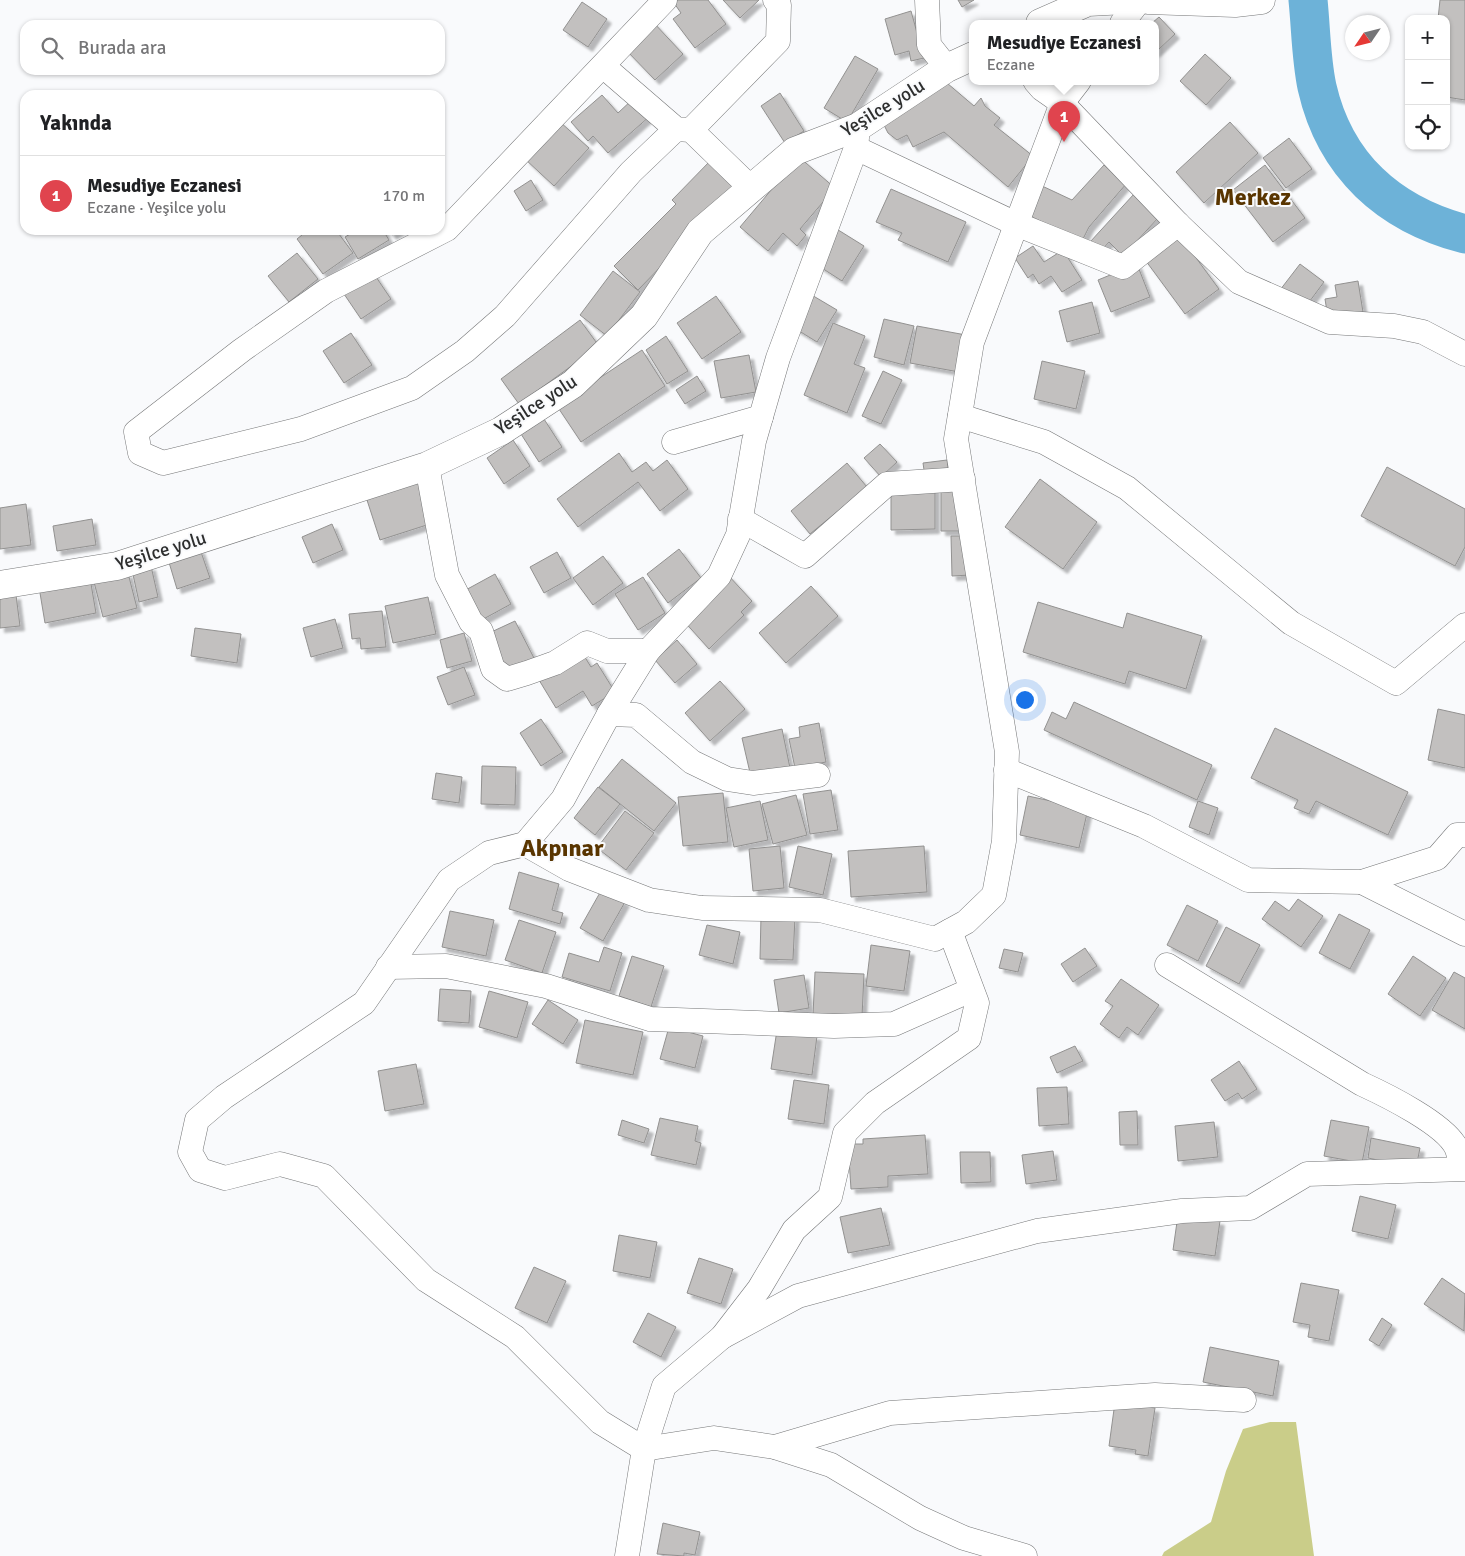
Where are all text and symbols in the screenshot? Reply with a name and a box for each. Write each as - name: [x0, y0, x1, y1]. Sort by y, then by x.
- north arrow: [1345, 15, 1390, 60]
- map controls: [1405, 15, 1450, 150]
- button: +: [1405, 15, 1450, 60]
- search box: [20, 20, 445, 75]
- popup: [969, 20, 1159, 85]
- text: Mesudiye Eczanesi: [987, 31, 1141, 55]
- icon: search: [38, 34, 66, 62]
- text: Burada ara: [78, 36, 166, 60]
- text: Eczane: [987, 55, 1035, 75]
- button: −: [1405, 60, 1450, 105]
- street label: Yeşilce yolu: [837, 74, 929, 142]
- pin: 1: [1048, 101, 1080, 142]
- button: locate: [1405, 105, 1450, 150]
- text: Yakında: [40, 110, 112, 136]
- text: Mesudiye Eczanesi: [87, 174, 242, 198]
- district label: Merkez: [1215, 182, 1291, 212]
- text: 1: [52, 186, 60, 206]
- text: 170 m: [383, 186, 425, 206]
- text: Eczane · Yeşilce yolu: [87, 198, 226, 218]
- street label: Yeşilce yolu: [490, 369, 582, 441]
- street label: Yeşilce yolu: [113, 526, 209, 576]
- your location: [1012, 687, 1038, 713]
- district label: Akpınar: [521, 833, 604, 863]

